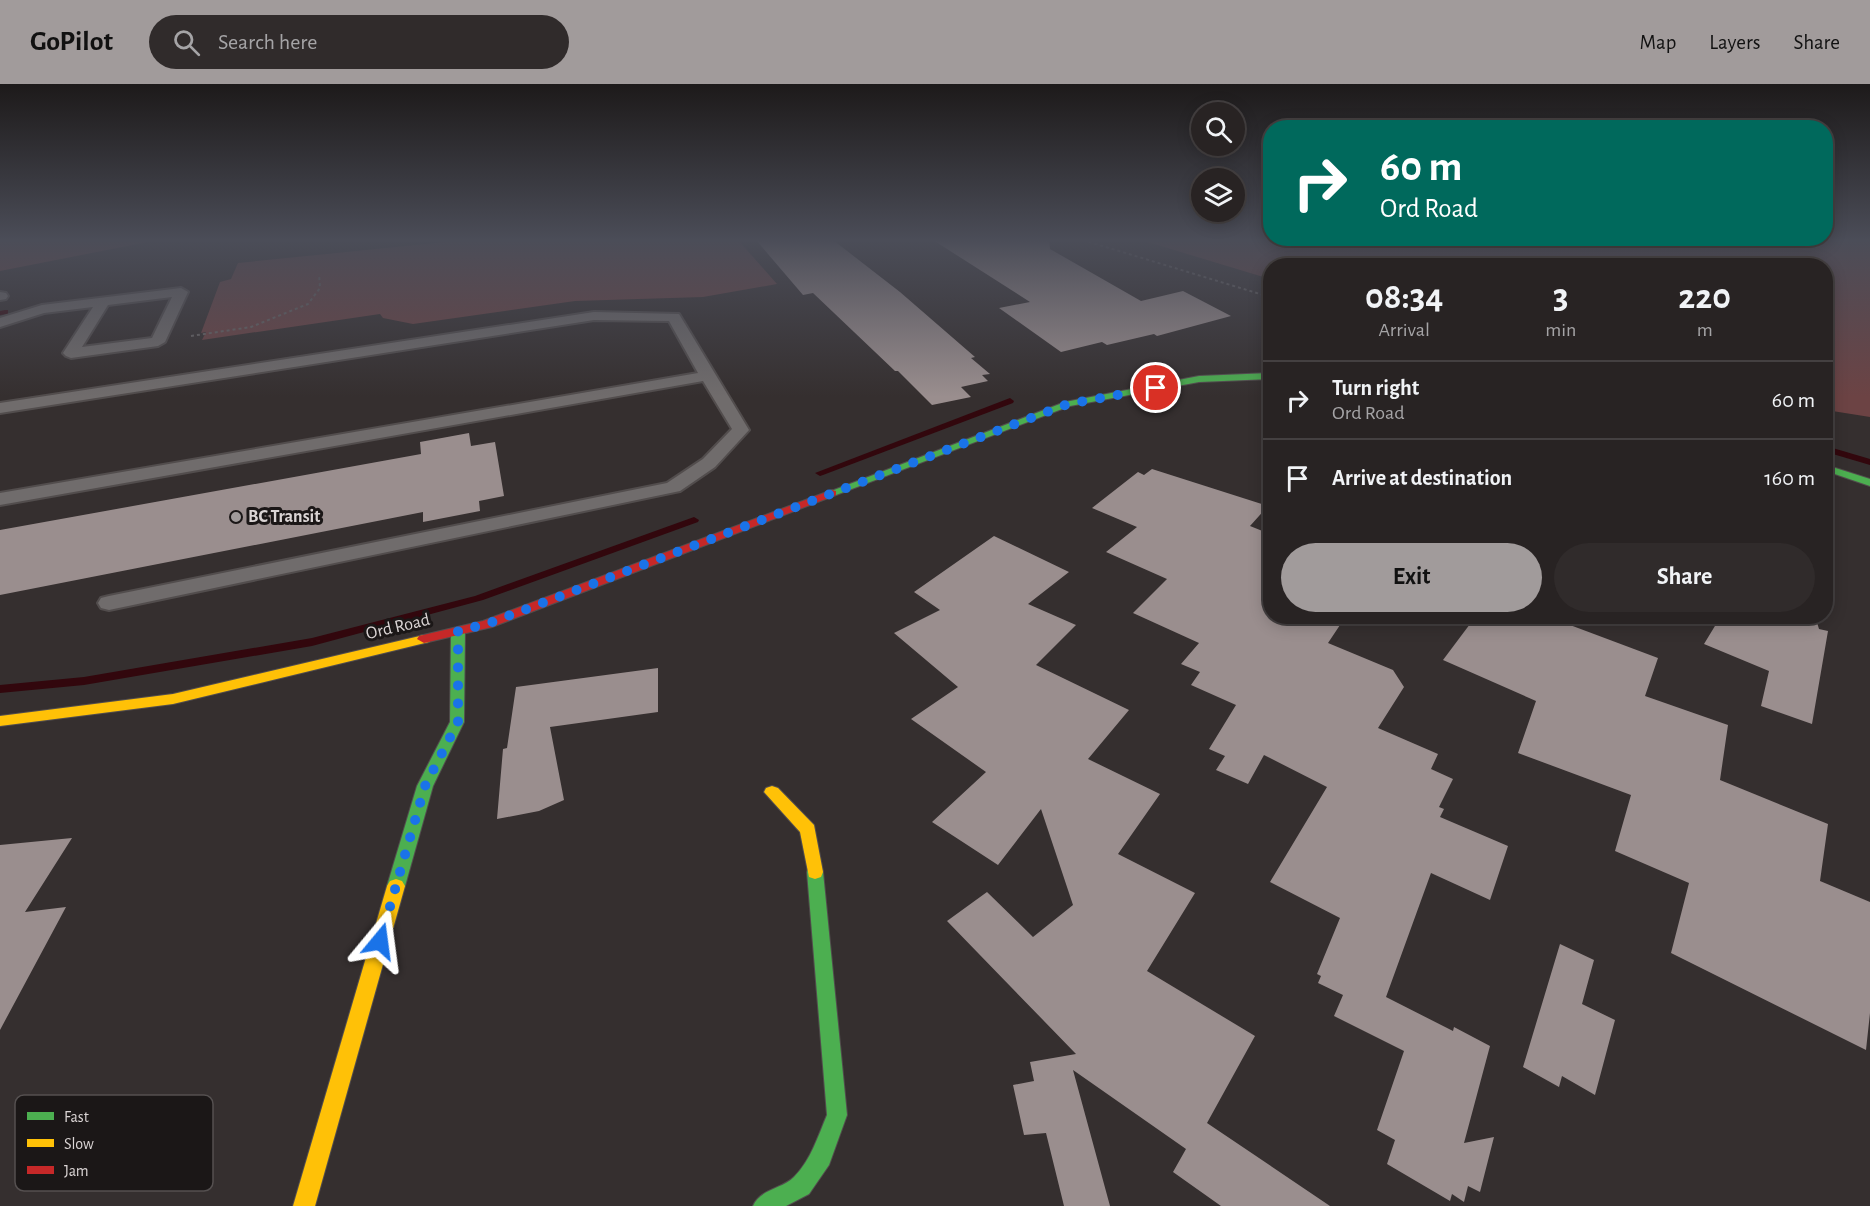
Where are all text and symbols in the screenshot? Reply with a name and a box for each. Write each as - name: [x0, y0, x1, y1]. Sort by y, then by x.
- search box: [149, 15, 569, 69]
- icon: search: [170, 26, 203, 59]
- text: GoPilot: [30, 28, 113, 56]
- text: Search here: [218, 31, 318, 53]
- text: Map: [1640, 32, 1676, 53]
- text: Layers: [1709, 32, 1760, 53]
- text: Share: [1793, 32, 1840, 53]
- map controls: [1191, 102, 1245, 222]
- button: search: [1191, 102, 1245, 156]
- icon: right: [1281, 144, 1359, 222]
- text: 60 m: [1380, 146, 1462, 188]
- button: layers: [1191, 168, 1245, 222]
- text: Ord Road: [1380, 195, 1478, 222]
- text: 08:34: [1365, 279, 1443, 315]
- text: 3: [1553, 279, 1569, 315]
- text: 220: [1678, 279, 1731, 315]
- text: Arrival: [1378, 320, 1430, 340]
- text: min: [1545, 320, 1576, 340]
- text: m: [1697, 320, 1713, 340]
- pin: [1130, 362, 1181, 413]
- icon: arrive: [1139, 371, 1172, 404]
- text: Turn right: [1332, 377, 1419, 399]
- icon: right: [1281, 384, 1314, 417]
- text: 60 m: [1772, 389, 1815, 411]
- text: Ord Road: [1332, 403, 1405, 423]
- icon: arrive: [1281, 462, 1314, 495]
- text: Arrive at destination: [1332, 467, 1512, 489]
- text: 160 m: [1764, 467, 1815, 489]
- place label: BC Transit: [248, 508, 320, 526]
- marker: BC Transit: [229, 510, 243, 524]
- button: Exit: [1281, 543, 1542, 612]
- button: Share: [1554, 543, 1815, 612]
- street label: Ord Road: [364, 611, 432, 643]
- position arrow: [348, 909, 412, 973]
- legend: [15, 1095, 213, 1191]
- text: Fast: [64, 1109, 89, 1125]
- text: Slow: [64, 1136, 94, 1152]
- text: Jam: [64, 1163, 89, 1179]

